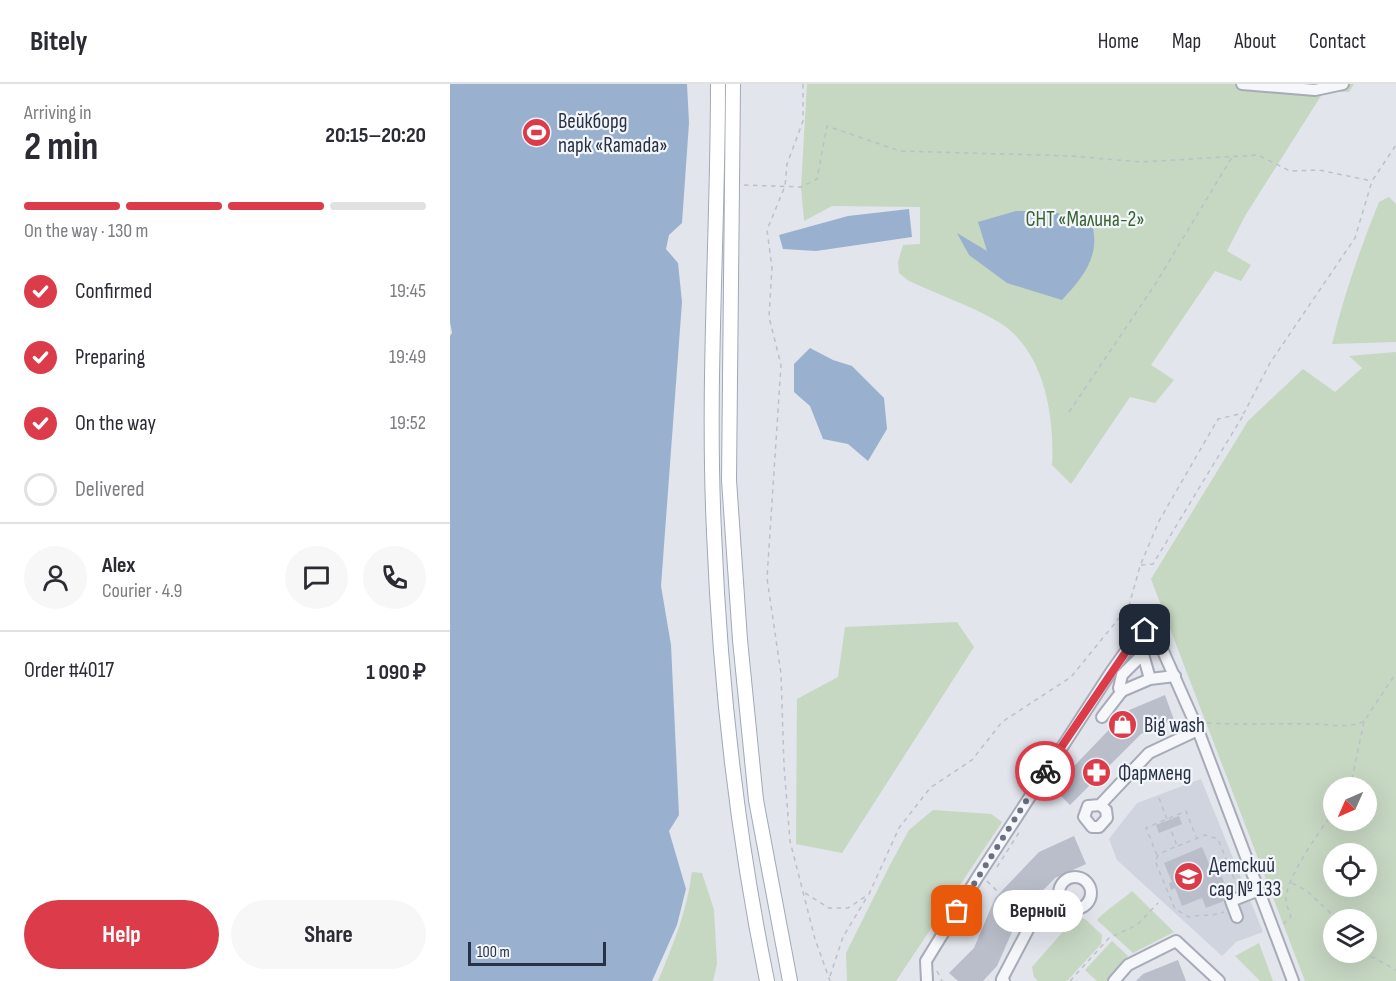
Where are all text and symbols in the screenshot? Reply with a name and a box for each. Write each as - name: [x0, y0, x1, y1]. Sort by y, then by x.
- text: Bitely: [30, 25, 87, 58]
- text: Home: [1098, 29, 1139, 54]
- text: Map: [1172, 29, 1201, 54]
- text: About: [1234, 29, 1276, 54]
- text: Contact: [1309, 29, 1366, 54]
- text: Arriving in: [24, 101, 92, 125]
- place label: Вейкборд парк «Ramada»: [558, 109, 668, 158]
- sports icon: Вейкборд парк «Ramada»: [521, 117, 553, 149]
- text: 20:15–20:20: [325, 122, 426, 149]
- text: 2 min: [24, 124, 98, 171]
- park label: СНТ «Малина-2»: [1025, 207, 1145, 232]
- text: On the way · 130 m: [24, 219, 148, 243]
- icon: check: [24, 275, 57, 308]
- text: Confirmed: [75, 278, 152, 305]
- text: 19:45: [390, 279, 426, 303]
- icon: check: [24, 341, 57, 374]
- text: Preparing: [75, 344, 145, 371]
- text: 19:49: [389, 345, 426, 369]
- icon: check: [24, 407, 57, 440]
- text: On the way: [75, 410, 156, 437]
- text: 19:52: [390, 411, 426, 435]
- text: Delivered: [75, 476, 144, 503]
- button: person: [24, 546, 87, 609]
- button: chat: [285, 546, 348, 609]
- button: phone: [363, 546, 426, 609]
- text: Alex: [102, 552, 135, 579]
- text: Courier · 4.9: [102, 579, 182, 603]
- pin: [1119, 604, 1170, 655]
- icon: home: [1128, 613, 1161, 646]
- text: Order #4017: [24, 657, 114, 684]
- text: 1 090 ₽: [366, 659, 426, 686]
- shop icon: Big wash: [1107, 709, 1139, 741]
- place label: Big wash: [1144, 713, 1205, 738]
- courier: [1015, 741, 1075, 801]
- icon: bike: [1029, 755, 1062, 788]
- pharmacy icon: Фармленд: [1081, 757, 1113, 789]
- place label: Фармленд: [1118, 761, 1192, 786]
- north arrow: [1323, 777, 1377, 831]
- map controls: [1323, 777, 1377, 963]
- button: locate: [1323, 843, 1377, 897]
- place label: Детский сад № 133: [1209, 853, 1281, 902]
- school or university icon: Детский сад № 133: [1172, 861, 1204, 893]
- pin: [931, 885, 982, 936]
- callout: Верный: [993, 890, 1083, 932]
- icon: bag: [940, 894, 973, 927]
- text: Верный: [1010, 899, 1066, 923]
- button: Help: [24, 900, 219, 969]
- button: Share: [231, 900, 426, 969]
- button: layers: [1323, 909, 1377, 963]
- scale bar: [468, 939, 606, 966]
- text: 100 m: [477, 943, 510, 962]

